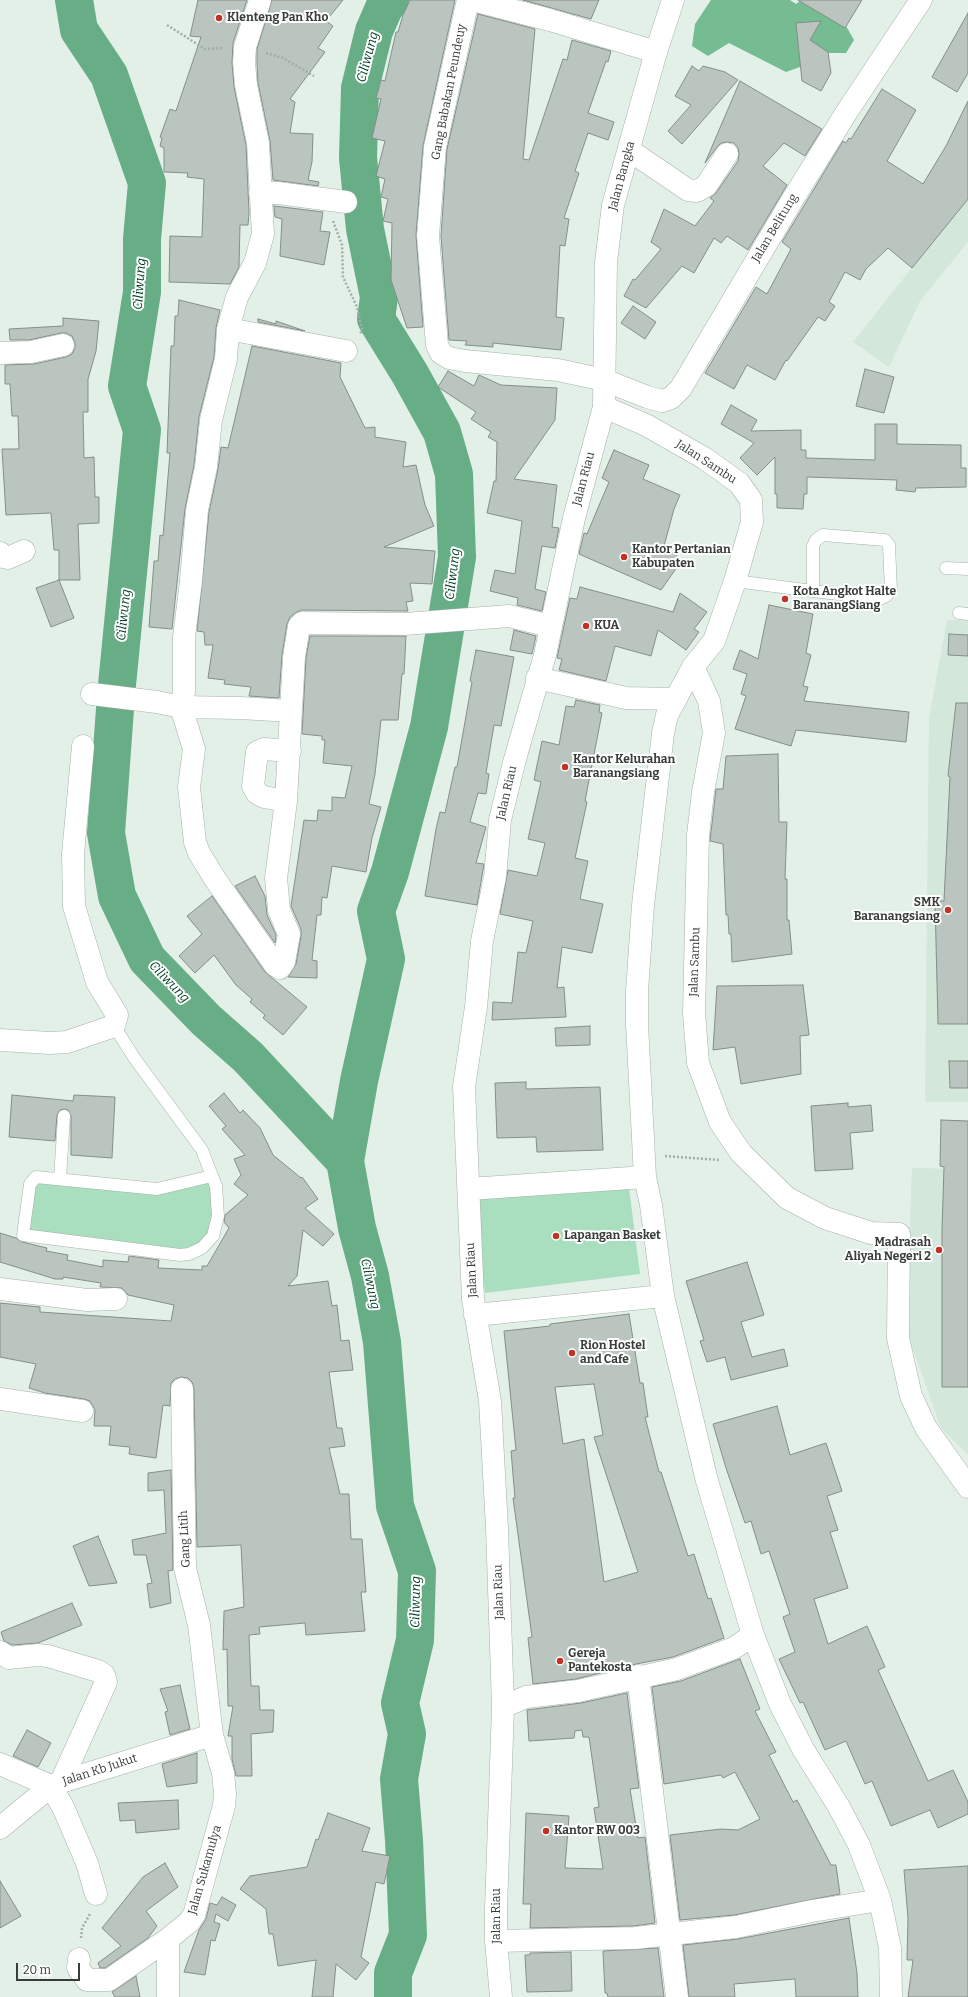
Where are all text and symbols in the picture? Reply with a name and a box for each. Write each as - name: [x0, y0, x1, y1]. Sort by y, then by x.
- place label: Klenteng Pan Kho: [227, 11, 328, 25]
- marker: Klenteng Pan Kho: [214, 13, 224, 23]
- street label: Gang Babakan Peundeuy: [429, 23, 469, 161]
- water label: Ciliwung: [354, 30, 382, 84]
- street label: Jalan Bangka: [606, 140, 638, 212]
- street label: Jalan Belitung: [749, 191, 801, 265]
- water label: Ciliwung: [130, 258, 150, 310]
- street label: Jalan Sambu: [673, 437, 739, 487]
- street label: Jalan Riau: [570, 450, 598, 508]
- place label: Kantor Pertanian Kabupaten: [632, 543, 731, 571]
- water label: Ciliwung: [442, 547, 464, 601]
- marker: Kantor Pertanian Kabupaten: [619, 552, 629, 562]
- place label: Kota Angkot Halte BaranangSiang: [793, 585, 896, 613]
- water label: Ciliwung: [114, 588, 134, 642]
- marker: Kota Angkot Halte BaranangSiang: [780, 594, 790, 604]
- place label: KUA: [594, 619, 619, 633]
- marker: KUA: [581, 621, 591, 631]
- place label: Kantor Kelurahan Baranangsiang: [573, 753, 675, 781]
- marker: Kantor Kelurahan Baranangsiang: [560, 762, 570, 772]
- street label: Jalan Riau: [494, 764, 520, 822]
- place label: SMK Baranangsiang: [854, 896, 940, 924]
- marker: SMK Baranangsiang: [943, 905, 953, 915]
- street label: Jalan Sambu: [687, 927, 703, 997]
- water label: Ciliwung: [145, 958, 193, 1006]
- place label: Lapangan Basket: [564, 1229, 661, 1243]
- marker: Lapangan Basket: [551, 1231, 561, 1241]
- place label: Madrasah Aliyah Negeri 2: [845, 1236, 931, 1264]
- street label: Jalan Riau: [463, 1242, 481, 1298]
- marker: Madrasah Aliyah Negeri 2: [934, 1245, 944, 1255]
- water label: Ciliwung: [357, 1257, 383, 1311]
- place label: Rion Hostel and Cafe: [580, 1339, 646, 1367]
- marker: Rion Hostel and Cafe: [567, 1348, 577, 1358]
- street label: Gang Litih: [176, 1510, 194, 1568]
- street label: Jalan Riau: [491, 1564, 507, 1620]
- water label: Ciliwung: [408, 1576, 424, 1628]
- place label: Gereja Pantekosta: [568, 1647, 632, 1675]
- marker: Gereja Pantekosta: [555, 1656, 565, 1666]
- street label: Jalan Kb Jukut: [61, 1751, 139, 1789]
- street label: Jalan Sukamulya: [185, 1824, 225, 1916]
- place label: Kantor RW 003: [554, 1824, 640, 1838]
- marker: Kantor RW 003: [541, 1826, 551, 1836]
- street label: Jalan Riau: [490, 1888, 504, 1944]
- scale bar: [18, 1955, 82, 1981]
- text: 20 m: [23, 1963, 51, 1977]

